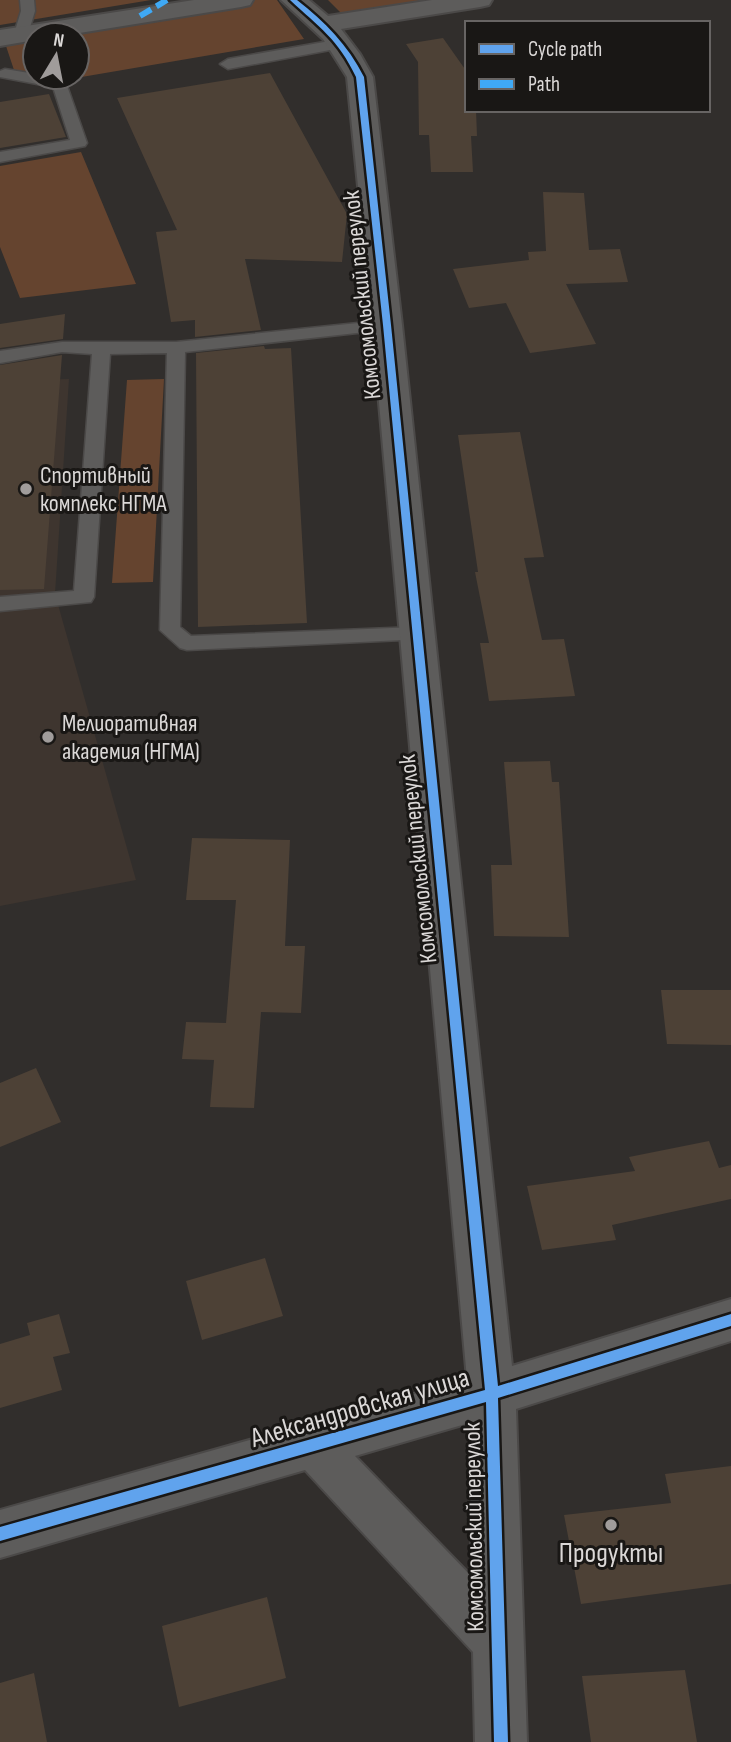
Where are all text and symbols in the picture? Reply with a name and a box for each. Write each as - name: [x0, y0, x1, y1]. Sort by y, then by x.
- north arrow: [21, 21, 91, 91]
- legend: [465, 21, 710, 112]
- text: N: [52, 29, 66, 53]
- text: Cycle path: [528, 37, 602, 62]
- text: Path: [528, 72, 560, 97]
- street label: Комсомольский переулок: [337, 188, 387, 401]
- place label: Спортивный комплекс НГМА: [40, 461, 167, 518]
- marker: Спортивный комплекс НГМА: [18, 481, 34, 497]
- place label: Мелиоративная академия (НГМА): [62, 709, 200, 766]
- marker: Мелиоративная академия (НГМА): [40, 729, 56, 745]
- street label: Комсомольский переулок: [393, 752, 443, 965]
- street label: Александровская улица: [246, 1361, 473, 1455]
- street label: Комсомольский переулок: [458, 1421, 490, 1632]
- marker: Продукты: [603, 1517, 619, 1533]
- place label: Продукты: [559, 1537, 663, 1570]

